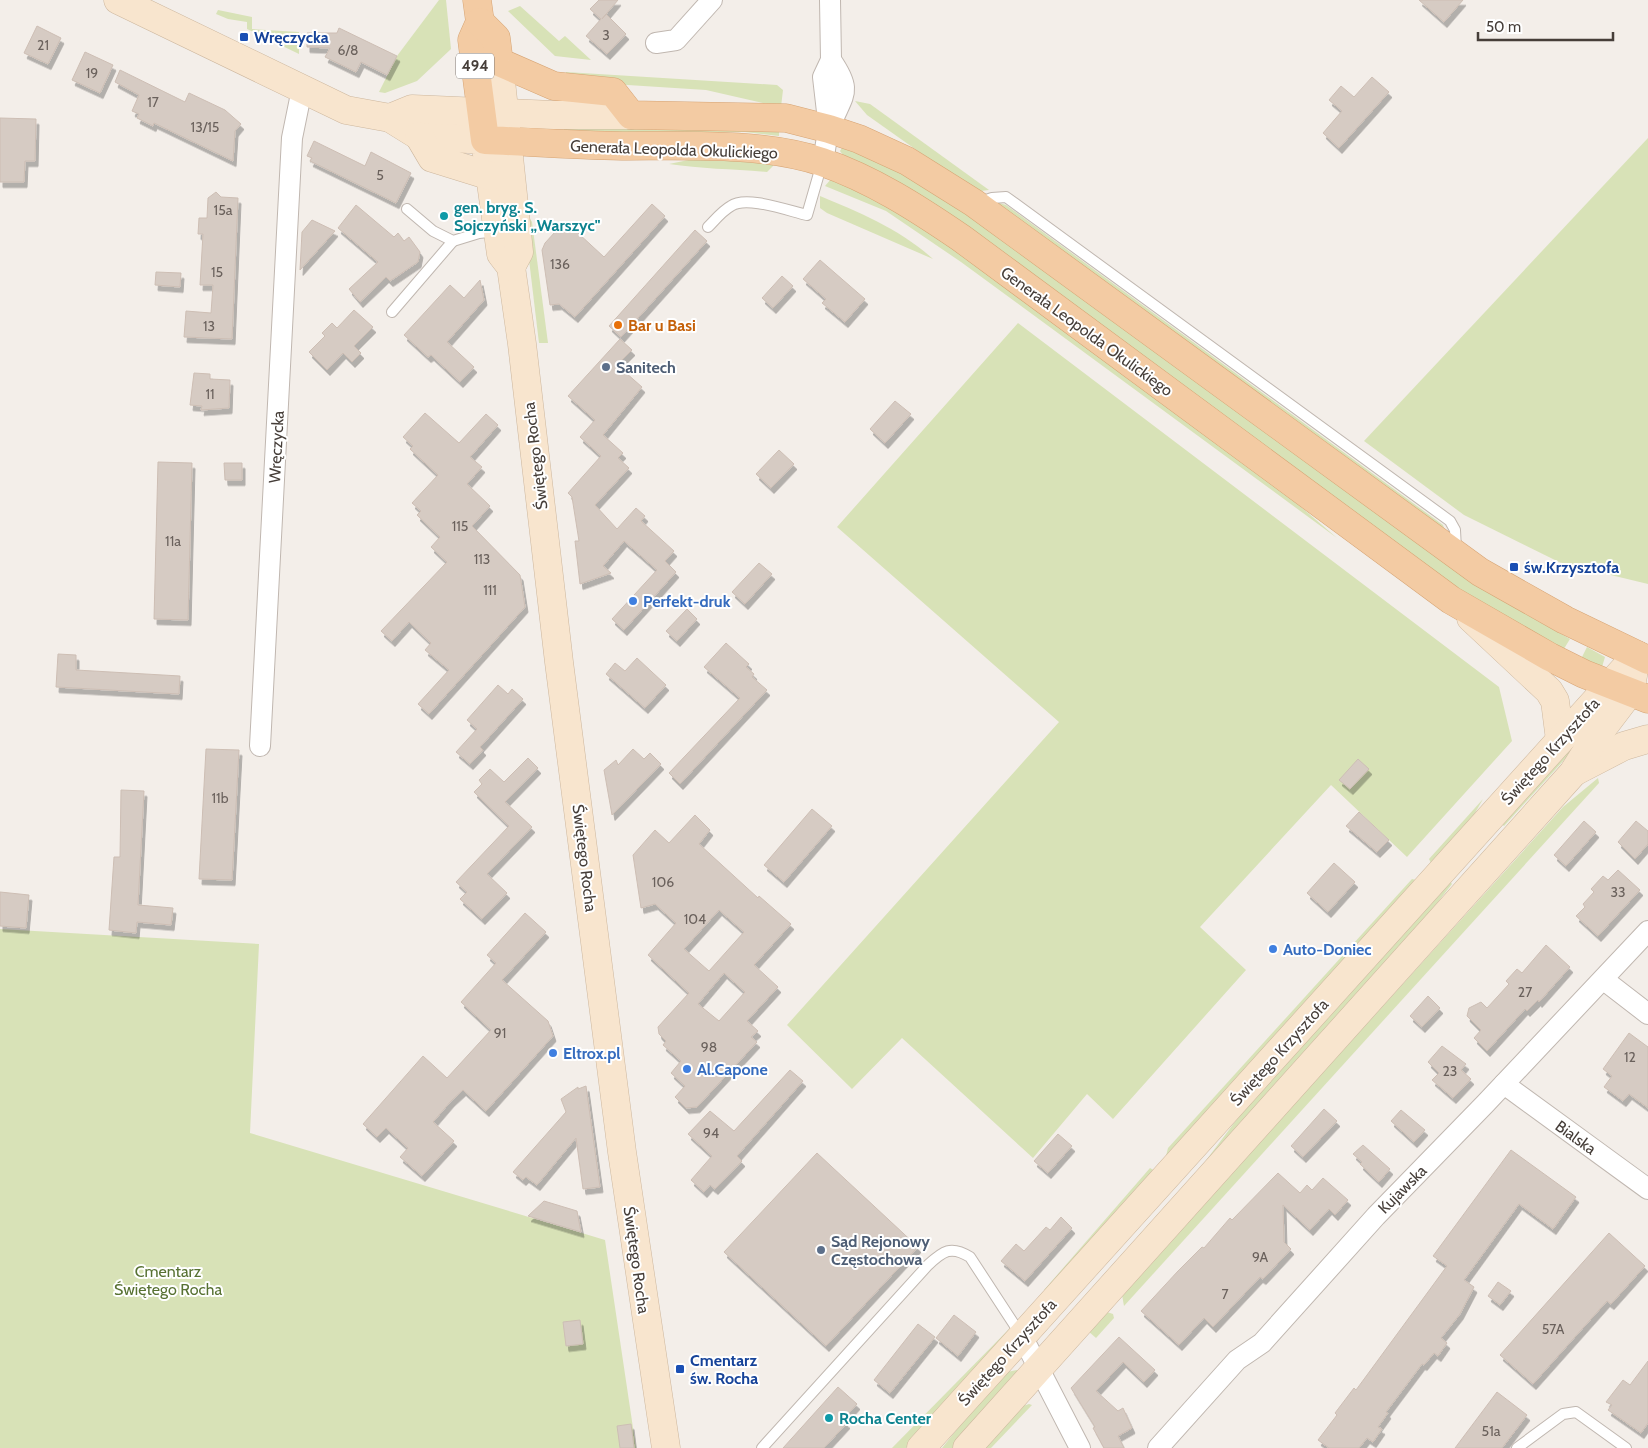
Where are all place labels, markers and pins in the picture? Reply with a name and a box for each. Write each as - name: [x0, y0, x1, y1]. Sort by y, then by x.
- place label: Wręczycka: [254, 28, 329, 47]
- marker: Wręczycka: [238, 31, 250, 43]
- place label: gen. bryg. S. Sojczyński „Warszyc": [454, 198, 601, 235]
- marker: gen. bryg. S. Sojczyński „Warszyc": [438, 210, 450, 222]
- place label: Bar u Basi: [628, 316, 696, 335]
- marker: Bar u Basi: [612, 319, 624, 331]
- place label: Sanitech: [616, 358, 676, 377]
- marker: Sanitech: [600, 361, 612, 373]
- place label: św.Krzysztofa: [1524, 558, 1619, 577]
- marker: św.Krzysztofa: [1508, 561, 1520, 573]
- place label: Perfekt-druk: [643, 592, 731, 611]
- marker: Perfekt-druk: [627, 595, 639, 607]
- place label: Auto-Doniec: [1283, 940, 1372, 959]
- marker: Auto-Doniec: [1267, 943, 1279, 955]
- place label: Eltrox.pl: [563, 1044, 621, 1063]
- marker: Eltrox.pl: [547, 1047, 559, 1059]
- place label: Al.Capone: [697, 1060, 768, 1079]
- marker: Al.Capone: [681, 1063, 693, 1075]
- place label: Sąd Rejonowy Częstochowa: [831, 1232, 930, 1269]
- marker: Sąd Rejonowy Częstochowa: [815, 1244, 827, 1256]
- place label: Cmentarz św. Rocha: [690, 1351, 758, 1388]
- marker: Cmentarz św. Rocha: [674, 1363, 686, 1375]
- place label: Rocha Center: [839, 1409, 932, 1428]
- marker: Rocha Center: [823, 1412, 835, 1424]

